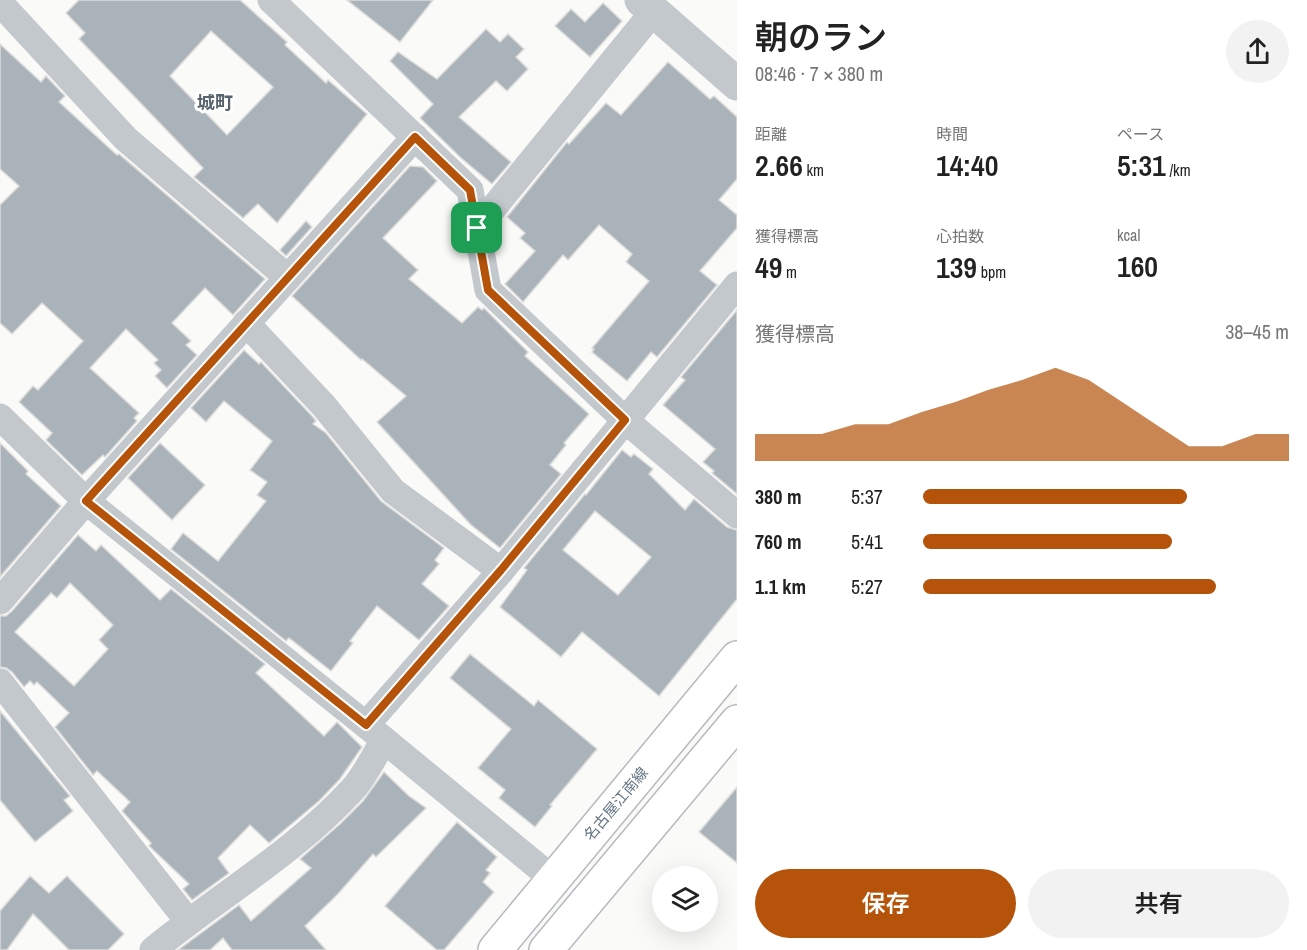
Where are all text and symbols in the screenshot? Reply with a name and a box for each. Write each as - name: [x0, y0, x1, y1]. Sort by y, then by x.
- text: 朝のラン: [755, 15, 887, 59]
- button: share: [1226, 20, 1289, 83]
- text: 08:46 · 7 × 380 m: [755, 60, 883, 87]
- district label: 城町: [197, 90, 233, 115]
- text: 距離: [755, 123, 787, 145]
- text: 時間: [936, 123, 968, 145]
- text: ペース: [1117, 123, 1164, 145]
- text: 2.66: [755, 145, 803, 185]
- text: 14:40: [936, 145, 998, 185]
- text: 5:31: [1117, 145, 1166, 185]
- text: km: [803, 159, 824, 181]
- text: /km: [1166, 159, 1191, 181]
- pin: [451, 202, 502, 253]
- icon: arrive: [460, 211, 493, 244]
- text: kcal: [1117, 224, 1140, 246]
- text: 獲得標高: [755, 225, 819, 247]
- text: 心拍数: [936, 225, 984, 247]
- text: 160: [1117, 246, 1158, 286]
- text: 49: [755, 247, 782, 287]
- text: 139: [936, 247, 977, 287]
- text: m: [782, 261, 797, 283]
- text: bpm: [977, 261, 1006, 283]
- text: 38–45 m: [1225, 318, 1289, 345]
- text: 獲得標高: [755, 320, 835, 347]
- text: 380 m: [755, 483, 802, 510]
- text: 5:37: [851, 483, 883, 510]
- text: 760 m: [755, 528, 802, 555]
- text: 5:41: [851, 528, 883, 555]
- text: 1.1 km: [755, 573, 806, 600]
- text: 5:27: [851, 573, 883, 600]
- street label: 名古屋江南線: [579, 762, 653, 845]
- map controls: [652, 866, 718, 932]
- button: layers: [652, 866, 718, 932]
- button: 保存: [755, 869, 1016, 938]
- button: 共有: [1028, 869, 1289, 938]

